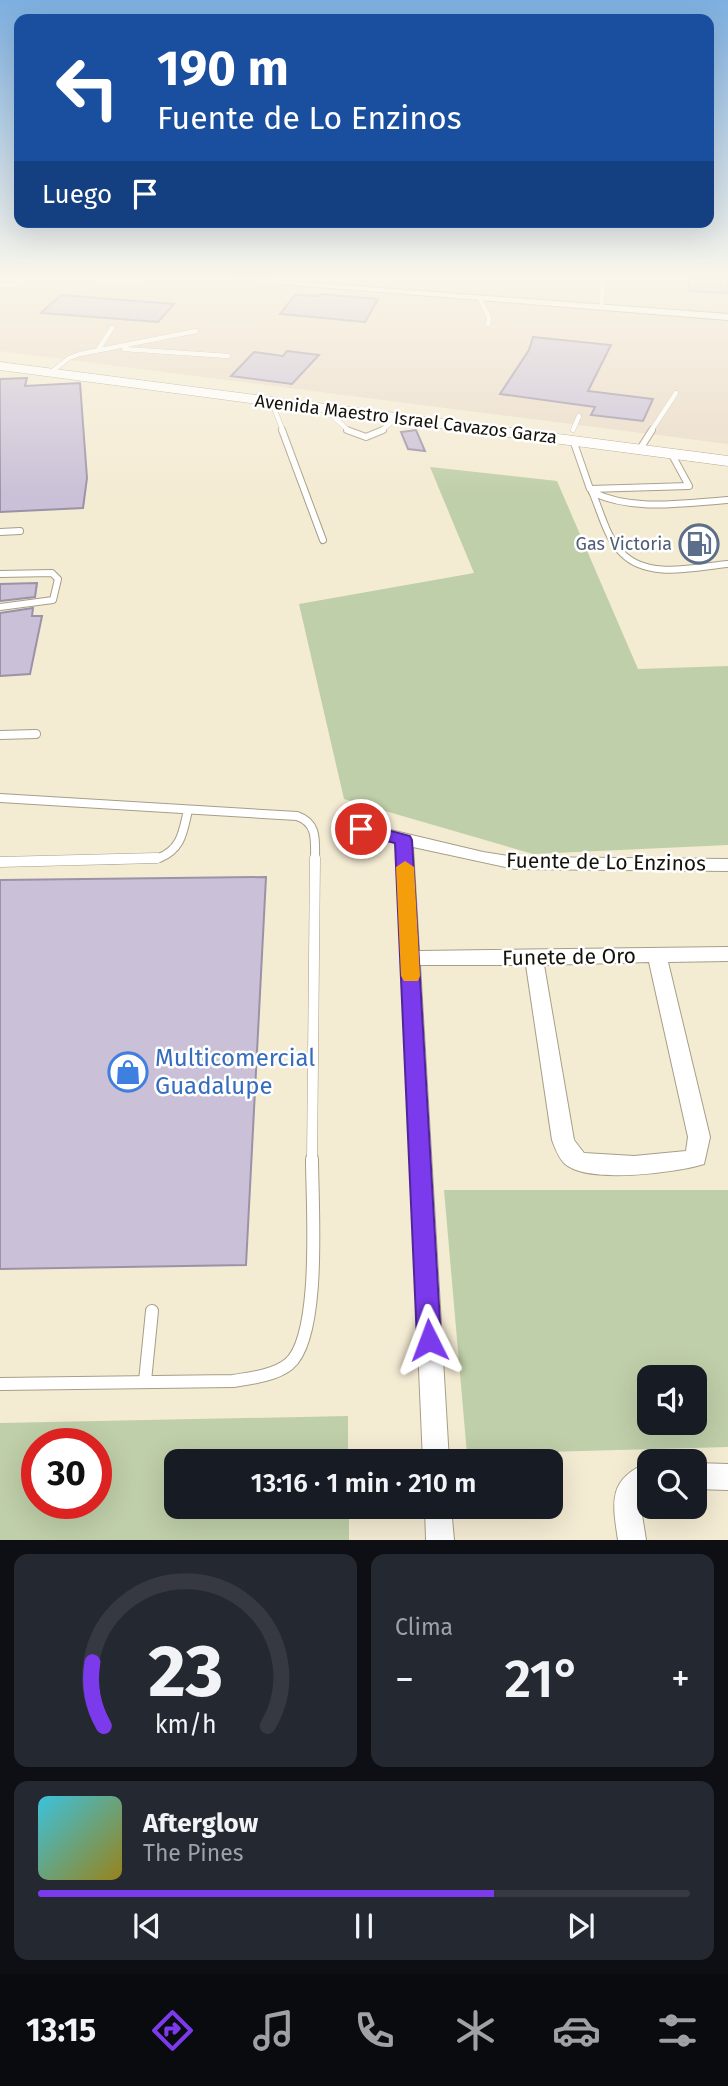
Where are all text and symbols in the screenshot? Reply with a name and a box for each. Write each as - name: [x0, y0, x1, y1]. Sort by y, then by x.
- text: 190 m: [157, 39, 289, 98]
- icon: left: [42, 42, 133, 133]
- text: Fuente de Lo Enzinos: [157, 99, 462, 137]
- icon: arrive: [126, 175, 164, 213]
- text: Luego: [42, 179, 112, 210]
- street label: Avenida Maestro Israel Cavazos Garza: [254, 390, 558, 448]
- fuel station icon: Gas Victoria: [678, 523, 720, 565]
- place label: Gas Victoria: [576, 533, 672, 555]
- pin: [331, 799, 391, 859]
- icon: arrive: [342, 810, 380, 848]
- street label: Fuente de Lo Enzinos: [506, 847, 706, 877]
- street label: Funete de Oro: [502, 943, 636, 971]
- place label: Multicomercial Guadalupe: [155, 1044, 315, 1100]
- shop icon: Multicomercial Guadalupe: [107, 1051, 149, 1093]
- position arrow: [392, 1303, 466, 1377]
- map controls: [637, 1365, 707, 1519]
- button: sound: [637, 1365, 707, 1435]
- speed limit sign: 30: [21, 1428, 112, 1519]
- button: search: [637, 1449, 707, 1519]
- text: 13:16 · 1 min · 210 m: [251, 1468, 476, 1499]
- text: Clima: [395, 1613, 453, 1641]
- text: 23: [148, 1629, 223, 1716]
- text: 21°: [504, 1648, 581, 1711]
- text: −: [395, 1656, 414, 1702]
- text: +: [671, 1656, 690, 1702]
- text: km/h: [155, 1710, 216, 1740]
- text: Afterglow: [143, 1808, 258, 1839]
- text: The Pines: [143, 1839, 244, 1867]
- icon: previous: [128, 1907, 166, 1945]
- icon: pause: [345, 1907, 383, 1945]
- icon: next: [562, 1907, 600, 1945]
- icon: directions: [148, 2006, 197, 2055]
- icon: music: [249, 2006, 298, 2055]
- icon: phone: [350, 2006, 399, 2055]
- icon: climate: [451, 2006, 500, 2055]
- icon: car: [552, 2006, 601, 2055]
- icon: filters: [653, 2006, 702, 2055]
- text: 13:15: [26, 2011, 96, 2049]

